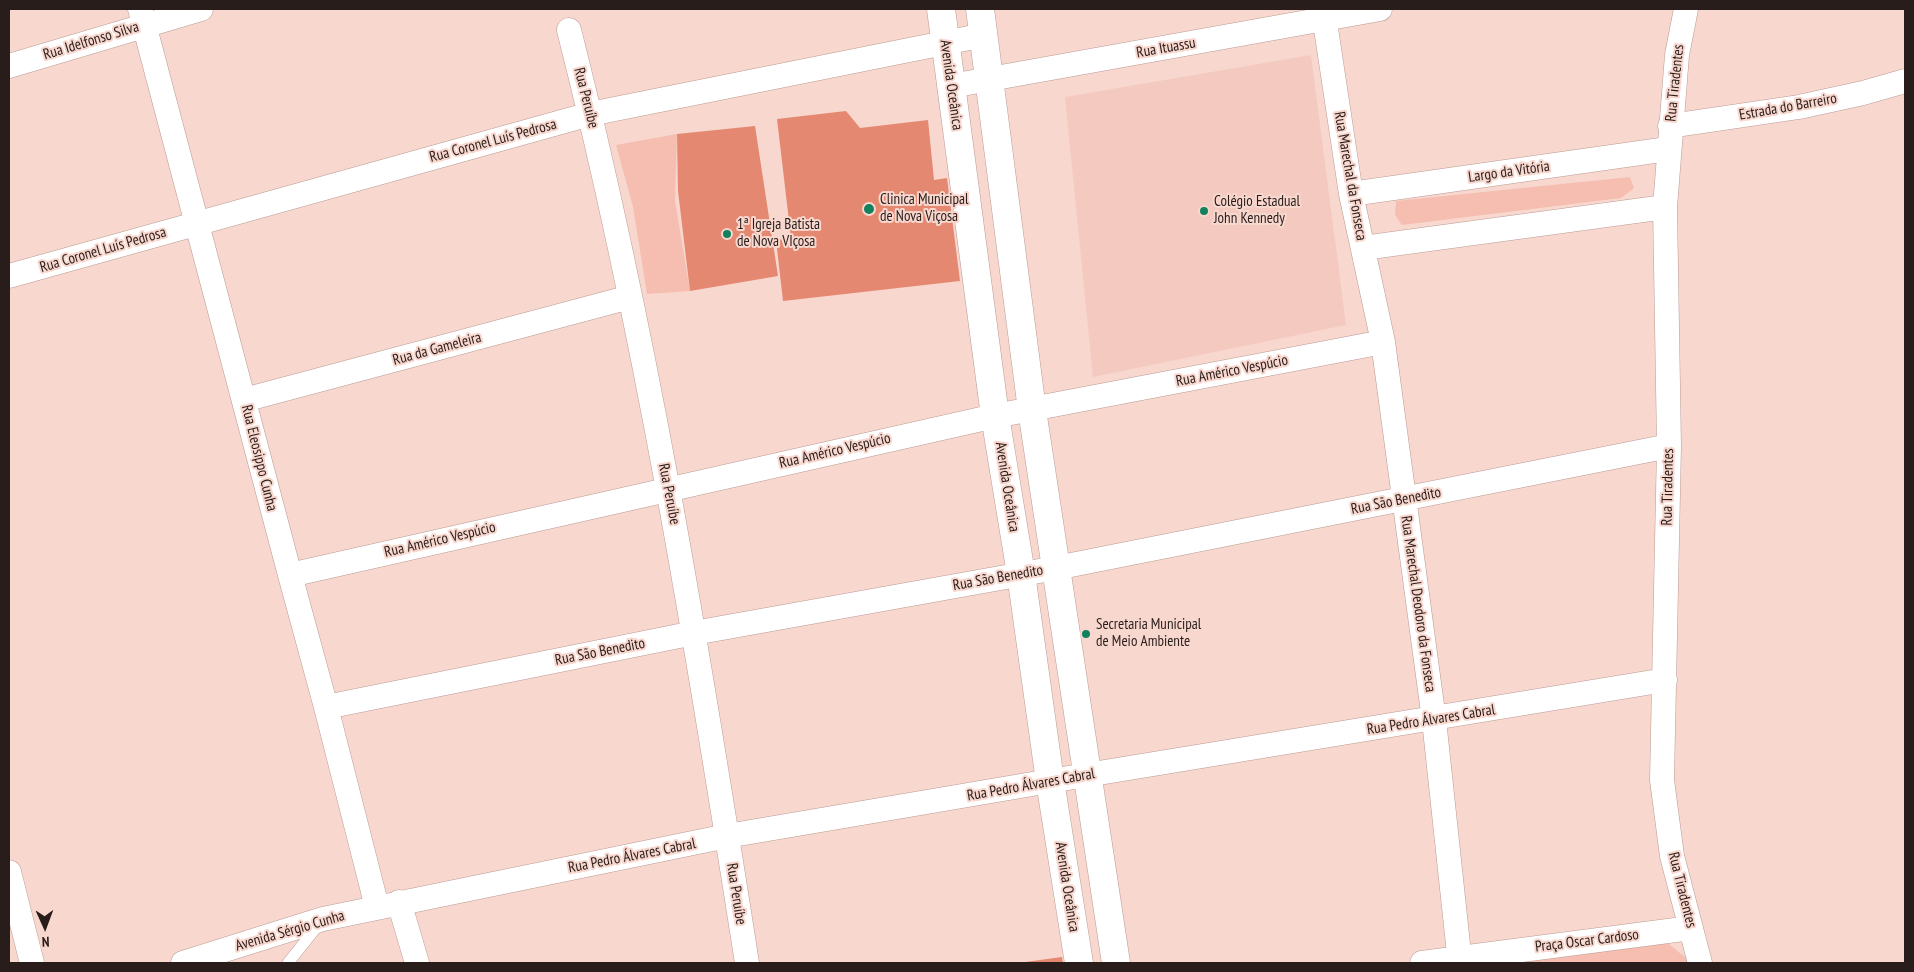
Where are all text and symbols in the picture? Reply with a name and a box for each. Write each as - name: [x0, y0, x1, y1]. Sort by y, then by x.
- street label: Rua Idelfonso Silva: [41, 18, 141, 64]
- street label: Rua Ituassu: [1135, 34, 1197, 62]
- street label: Avenida Oceânica: [936, 39, 966, 131]
- street label: Rua Tiradentes: [1662, 44, 1688, 122]
- street label: Rua Peruíbe: [570, 66, 602, 130]
- street label: Estrada do Barreiro: [1738, 90, 1838, 124]
- street label: Rua Marechal da Fonseca: [1330, 110, 1370, 242]
- street label: Rua Coronel Luís Pedrosa: [428, 115, 558, 167]
- street label: Largo da Vitória: [1467, 157, 1551, 187]
- place label: Clinica Municipal de Nova Viçosa: [880, 191, 968, 226]
- place label: Colégio Estadual John Kennedy: [1214, 193, 1300, 228]
- marker: Clinica Municipal de Nova Viçosa: [862, 202, 876, 216]
- marker: Colégio Estadual John Kennedy: [1198, 205, 1210, 217]
- place label: 1ª Igreja Batista de Nova VIçosa: [737, 216, 820, 251]
- street label: Rua Coronel Luís Pedrosa: [38, 223, 168, 277]
- marker: 1ª Igreja Batista de Nova VIçosa: [721, 228, 733, 240]
- street label: Rua da Gameleira: [391, 329, 483, 369]
- street label: Rua Américo Vespúcio: [1175, 351, 1289, 391]
- street label: Rua Eleosippo Cunha: [237, 403, 281, 513]
- street label: Rua Américo Vespúcio: [778, 429, 892, 473]
- street label: Avenida Oceânica: [991, 441, 1023, 533]
- street label: Rua Tiradentes: [1658, 448, 1678, 526]
- street label: Rua Peruíbe: [654, 462, 684, 526]
- street label: Rua São Benedito: [1349, 483, 1443, 519]
- street label: Rua Marechal Deodoro da Fonseca: [1397, 515, 1439, 693]
- street label: Rua Américo Vespúcio: [383, 518, 497, 562]
- street label: Rua São Benedito: [952, 561, 1044, 595]
- place label: Secretaria Municipal de Meio Ambiente: [1096, 616, 1201, 651]
- marker: Secretaria Municipal de Meio Ambiente: [1080, 628, 1092, 640]
- street label: Rua São Benedito: [553, 634, 647, 670]
- street label: Rua Pedro Álvares Cabral: [1366, 701, 1496, 739]
- street label: Rua Pedro Álvares Cabral: [966, 765, 1096, 805]
- street label: Rua Pedro Álvares Cabral: [567, 835, 697, 877]
- street label: Avenida Oceânica: [1051, 841, 1083, 933]
- street label: Rua Tiradentes: [1664, 850, 1700, 930]
- street label: Rua Peruíbe: [722, 862, 750, 926]
- north arrow: [20, 902, 70, 952]
- street label: Avenida Sérgio Cunha: [233, 907, 347, 955]
- street label: Praça Oscar Cardoso: [1534, 926, 1640, 956]
- text: N: [41, 933, 50, 951]

